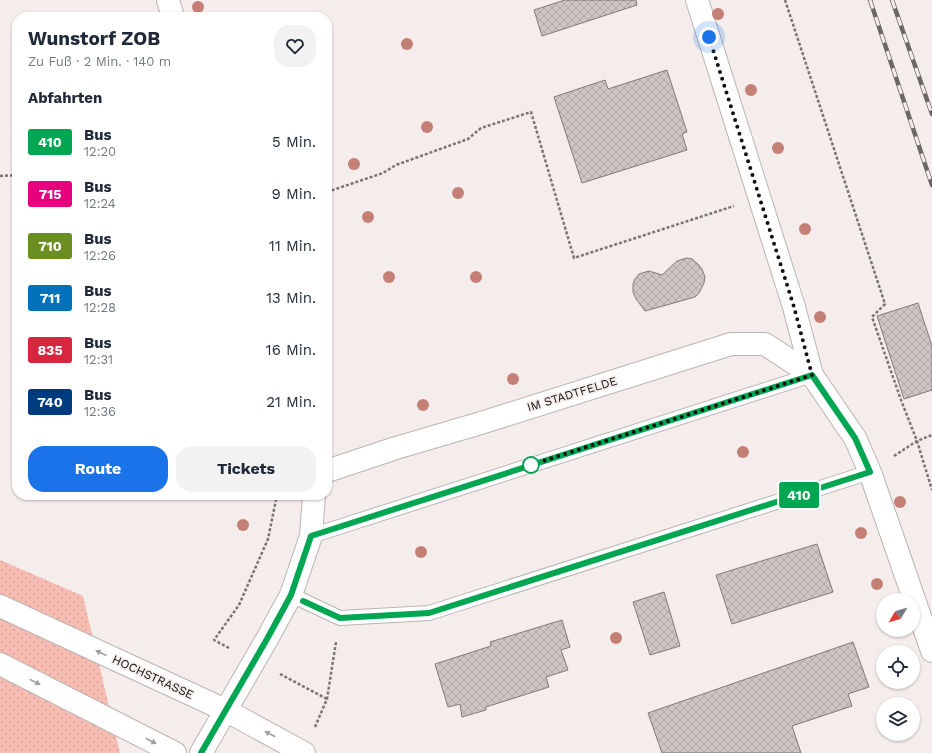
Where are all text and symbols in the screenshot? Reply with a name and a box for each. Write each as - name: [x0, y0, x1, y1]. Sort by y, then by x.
- button: heart: [274, 25, 316, 67]
- text: Wunstorf ZOB: [28, 27, 160, 50]
- your location: [699, 27, 719, 47]
- text: Zu Fuß · 2 Min. · 140 m: [28, 54, 171, 69]
- text: Abfahrten: [28, 89, 102, 107]
- text: Bus: [84, 126, 112, 144]
- text: 5 Min.: [272, 133, 316, 151]
- text: 410: [38, 134, 62, 150]
- text: 12:20: [84, 144, 116, 159]
- text: Bus: [84, 178, 112, 196]
- text: 9 Min.: [272, 185, 316, 203]
- text: 715: [39, 186, 61, 202]
- text: 12:24: [84, 196, 116, 211]
- text: Bus: [84, 230, 112, 248]
- text: 11 Min.: [269, 237, 316, 255]
- text: 710: [38, 238, 62, 254]
- text: 12:26: [84, 248, 116, 263]
- text: Bus: [84, 282, 112, 300]
- text: 13 Min.: [266, 289, 316, 307]
- text: 711: [40, 290, 60, 306]
- text: 12:28: [84, 300, 116, 315]
- text: Bus: [84, 334, 112, 352]
- text: 16 Min.: [266, 341, 316, 359]
- text: 835: [37, 342, 63, 358]
- text: 12:31: [84, 352, 113, 367]
- street label: IM STADTFELDE: [525, 374, 619, 414]
- text: Bus: [84, 386, 112, 404]
- text: 21 Min.: [266, 393, 316, 411]
- text: 740: [37, 394, 63, 410]
- text: 12:36: [84, 404, 116, 419]
- button: Route: [28, 446, 168, 492]
- button: Tickets: [176, 446, 316, 492]
- unlabelled marker: [522, 456, 540, 474]
- line badge: 410: [776, 482, 822, 508]
- text: 410: [787, 487, 811, 503]
- north arrow: [876, 593, 920, 637]
- map controls: [876, 593, 920, 741]
- button: locate: [876, 645, 920, 689]
- one-way arrow: [95, 650, 107, 656]
- street label: HOCHSTRASSE: [110, 652, 196, 702]
- one-way arrow: [29, 679, 41, 685]
- button: layers: [876, 697, 920, 741]
- one-way arrow: [264, 731, 276, 737]
- one-way arrow: [145, 738, 157, 744]

